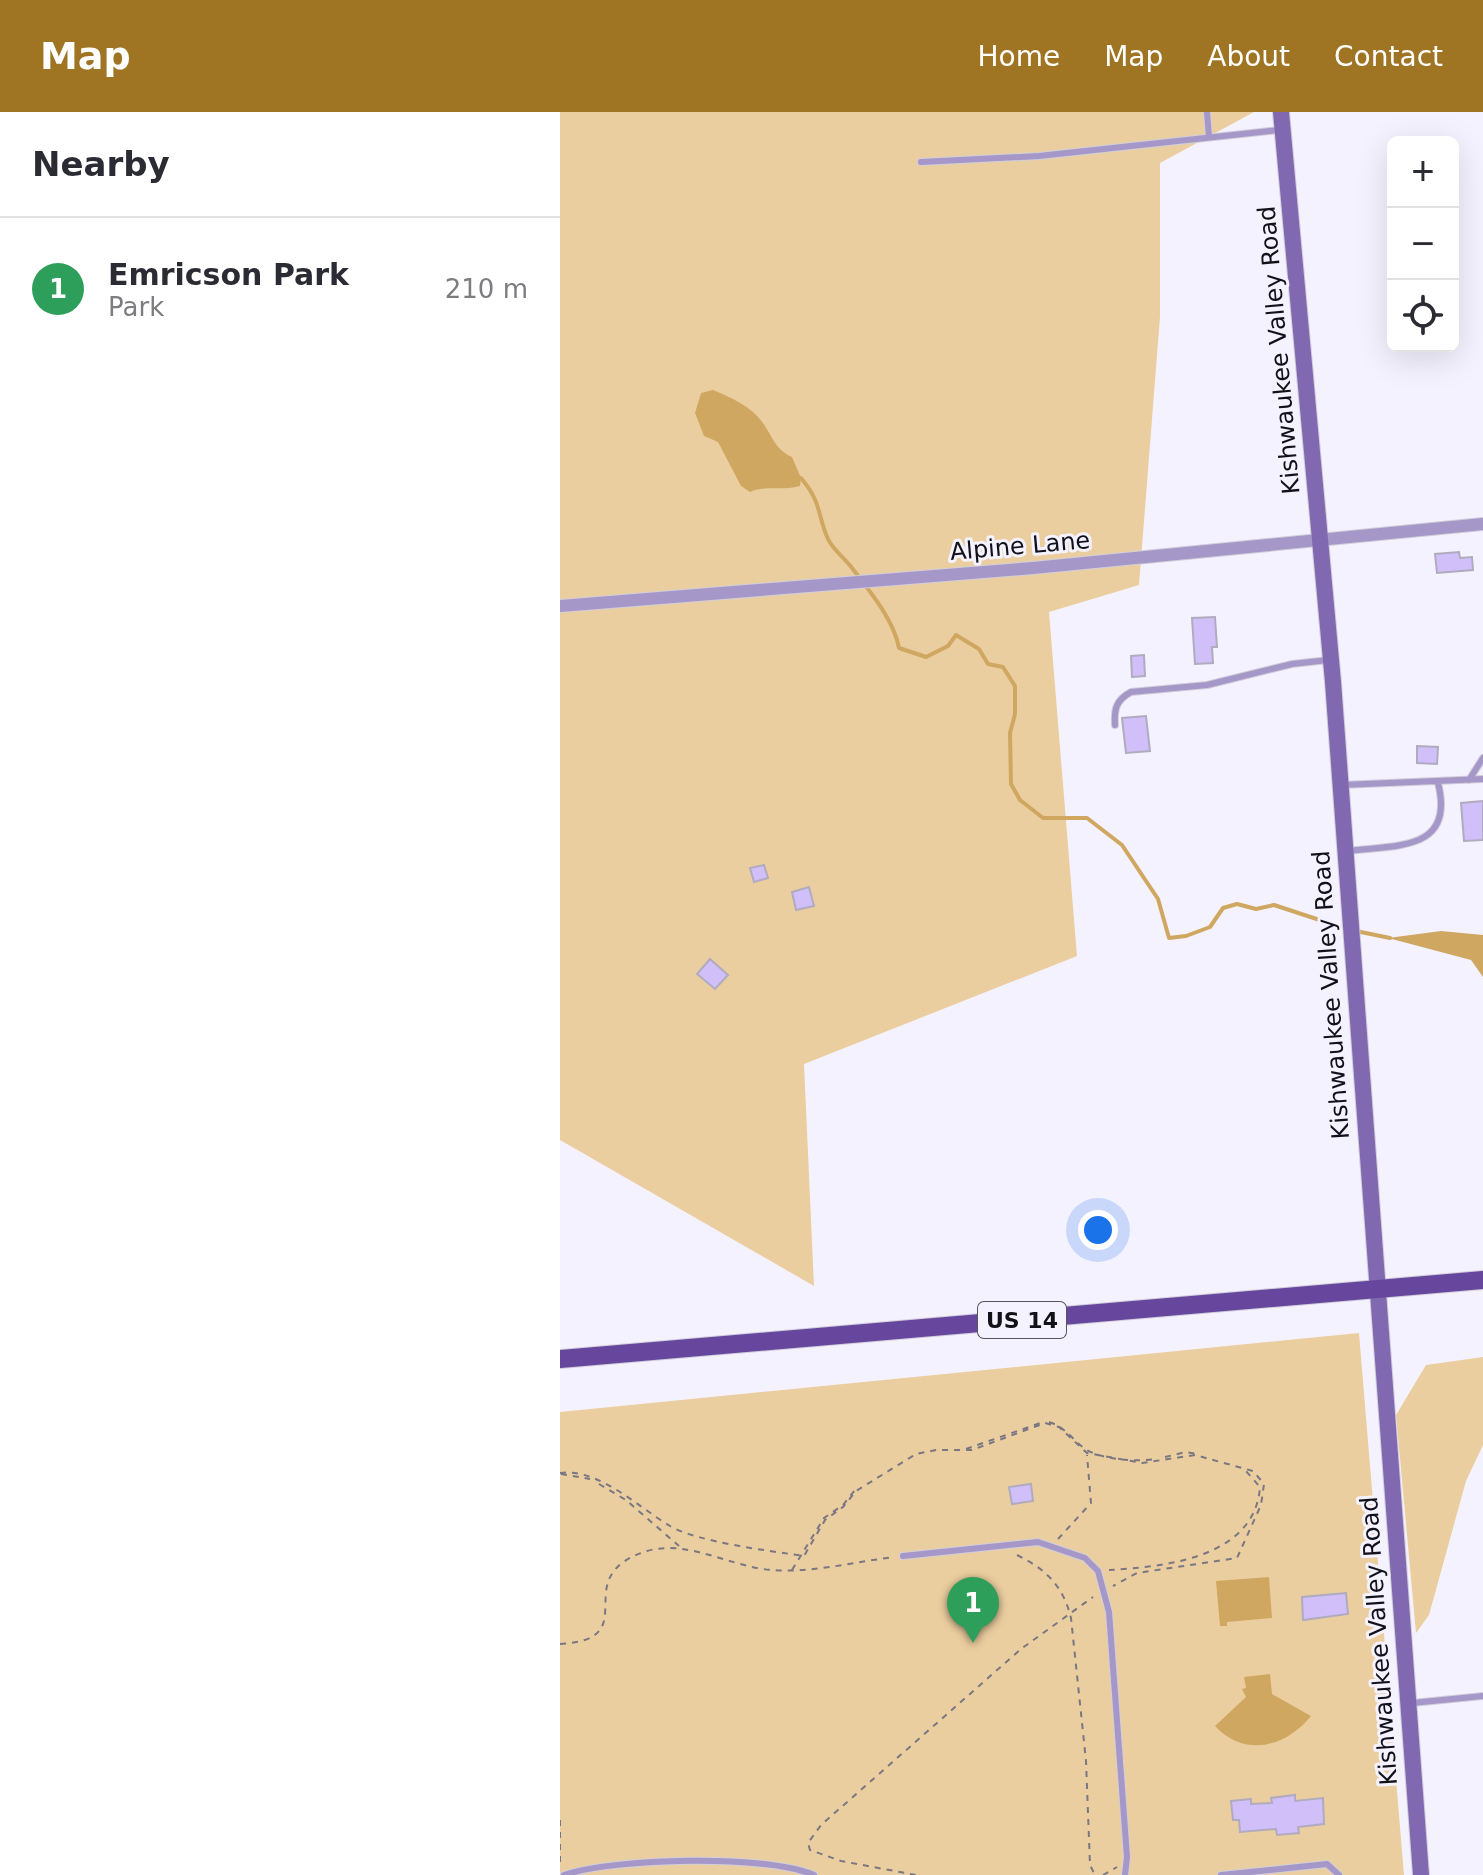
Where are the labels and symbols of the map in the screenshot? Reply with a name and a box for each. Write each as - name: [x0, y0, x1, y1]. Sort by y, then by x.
- street label: Kishwaukee Valley Road: [1252, 205, 1306, 495]
- street label: Alpine Lane: [949, 526, 1091, 566]
- street label: Kishwaukee Valley Road: [1307, 850, 1355, 1140]
- your location: [1078, 1210, 1118, 1250]
- road number: US 14: [978, 1302, 1066, 1338]
- street label: Kishwaukee Valley Road: [1355, 1496, 1403, 1786]
- pin: 1: [947, 1577, 999, 1643]

